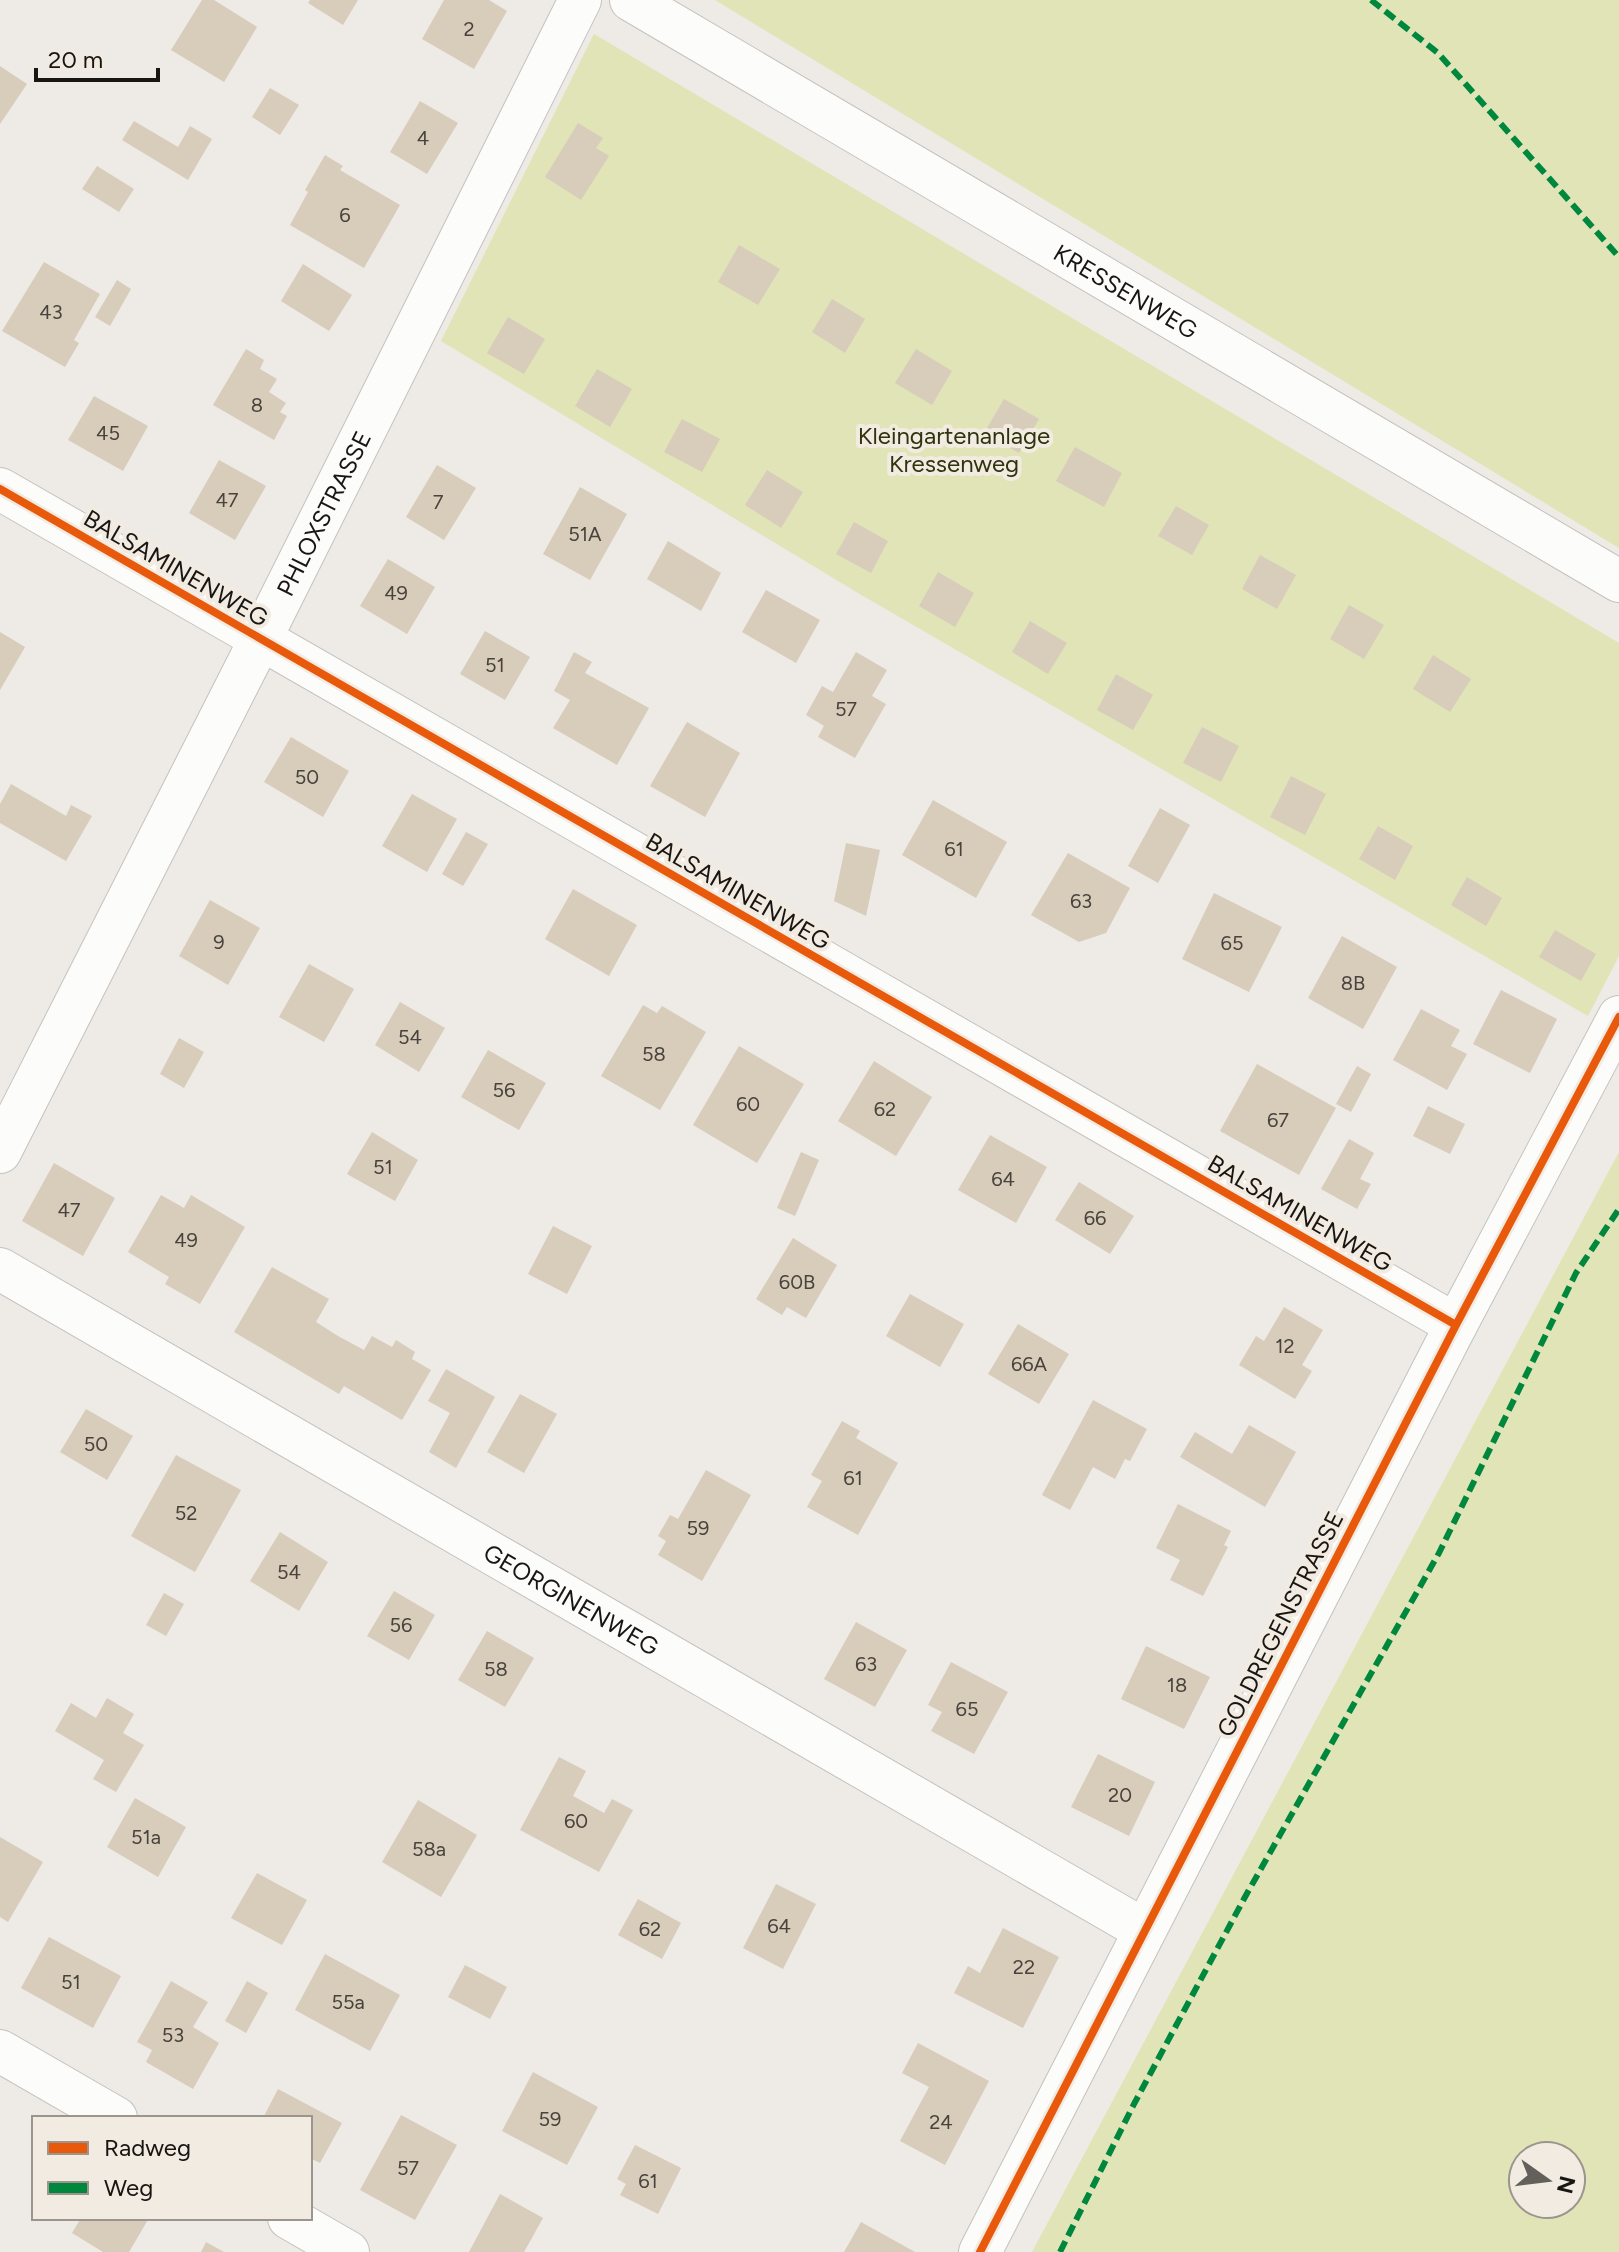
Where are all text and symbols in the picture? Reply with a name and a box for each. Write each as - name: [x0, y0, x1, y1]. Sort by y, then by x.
- house number: 2: [463, 17, 475, 41]
- scale bar: [36, 32, 158, 82]
- text: 20 m: [48, 45, 103, 74]
- house number: 4: [417, 126, 429, 150]
- house number: 6: [339, 203, 351, 227]
- street label: KRESSENWEG: [1049, 237, 1203, 344]
- house number: 43: [39, 300, 63, 324]
- house number: 8: [251, 393, 263, 417]
- house number: 45: [96, 421, 120, 445]
- park label: Kleingartenanlage Kressenweg: [858, 421, 1050, 478]
- street label: PHLOXSTRASSE: [270, 426, 377, 600]
- house number: 47: [215, 488, 239, 512]
- house number: 7: [433, 490, 444, 514]
- street label: BALSAMINENWEG: [79, 503, 273, 633]
- house number: 51A: [568, 522, 602, 546]
- house number: 49: [384, 581, 408, 605]
- house number: 51: [485, 653, 505, 677]
- house number: 57: [835, 697, 857, 721]
- house number: 50: [295, 765, 319, 789]
- street label: BALSAMINENWEG: [641, 826, 835, 956]
- house number: 61: [944, 837, 964, 861]
- house number: 63: [1070, 889, 1092, 913]
- house number: 9: [213, 930, 225, 954]
- house number: 65: [1221, 931, 1243, 955]
- house number: 8B: [1341, 971, 1365, 995]
- house number: 54: [398, 1025, 422, 1049]
- house number: 58: [642, 1042, 666, 1066]
- house number: 56: [493, 1078, 515, 1102]
- house number: 60: [736, 1092, 760, 1116]
- house number: 62: [874, 1097, 896, 1121]
- house number: 67: [1267, 1108, 1289, 1132]
- street label: BALSAMINENWEG: [1203, 1148, 1397, 1278]
- house number: 51: [373, 1155, 393, 1179]
- house number: 64: [991, 1167, 1015, 1191]
- house number: 47: [57, 1198, 81, 1222]
- house number: 66: [1084, 1206, 1106, 1230]
- house number: 49: [174, 1228, 198, 1252]
- house number: 60B: [779, 1270, 815, 1294]
- house number: 12: [1275, 1334, 1295, 1358]
- house number: 66A: [1011, 1352, 1048, 1376]
- house number: 50: [84, 1432, 108, 1456]
- house number: 61: [843, 1466, 863, 1490]
- house number: 52: [175, 1501, 197, 1525]
- street label: GOLDREGENSTRASSE: [1211, 1506, 1349, 1742]
- house number: 59: [687, 1516, 709, 1540]
- street label: GEORGINENWEG: [479, 1537, 664, 1661]
- house number: 54: [277, 1560, 301, 1584]
- house number: 56: [390, 1613, 412, 1637]
- house number: 63: [855, 1652, 877, 1676]
- house number: 58: [484, 1657, 508, 1681]
- house number: 18: [1167, 1673, 1187, 1697]
- house number: 65: [956, 1697, 978, 1721]
- house number: 20: [1108, 1783, 1132, 1807]
- house number: 60: [564, 1809, 588, 1833]
- house number: 51a: [131, 1825, 161, 1849]
- house number: 58a: [412, 1837, 446, 1861]
- house number: 64: [767, 1914, 791, 1938]
- house number: 62: [639, 1917, 661, 1941]
- house number: 22: [1013, 1955, 1035, 1979]
- house number: 51: [61, 1970, 81, 1994]
- house number: 55a: [331, 1990, 365, 2014]
- house number: 53: [162, 2023, 184, 2047]
- house number: 59: [539, 2107, 561, 2131]
- house number: 24: [929, 2110, 953, 2134]
- legend: [32, 2116, 312, 2220]
- text: Radweg: [104, 2133, 191, 2162]
- north arrow: [1507, 2140, 1587, 2220]
- house number: 57: [397, 2156, 419, 2180]
- house number: 61: [638, 2169, 658, 2193]
- text: Weg: [104, 2173, 153, 2202]
- text: N: [1551, 2173, 1581, 2196]

